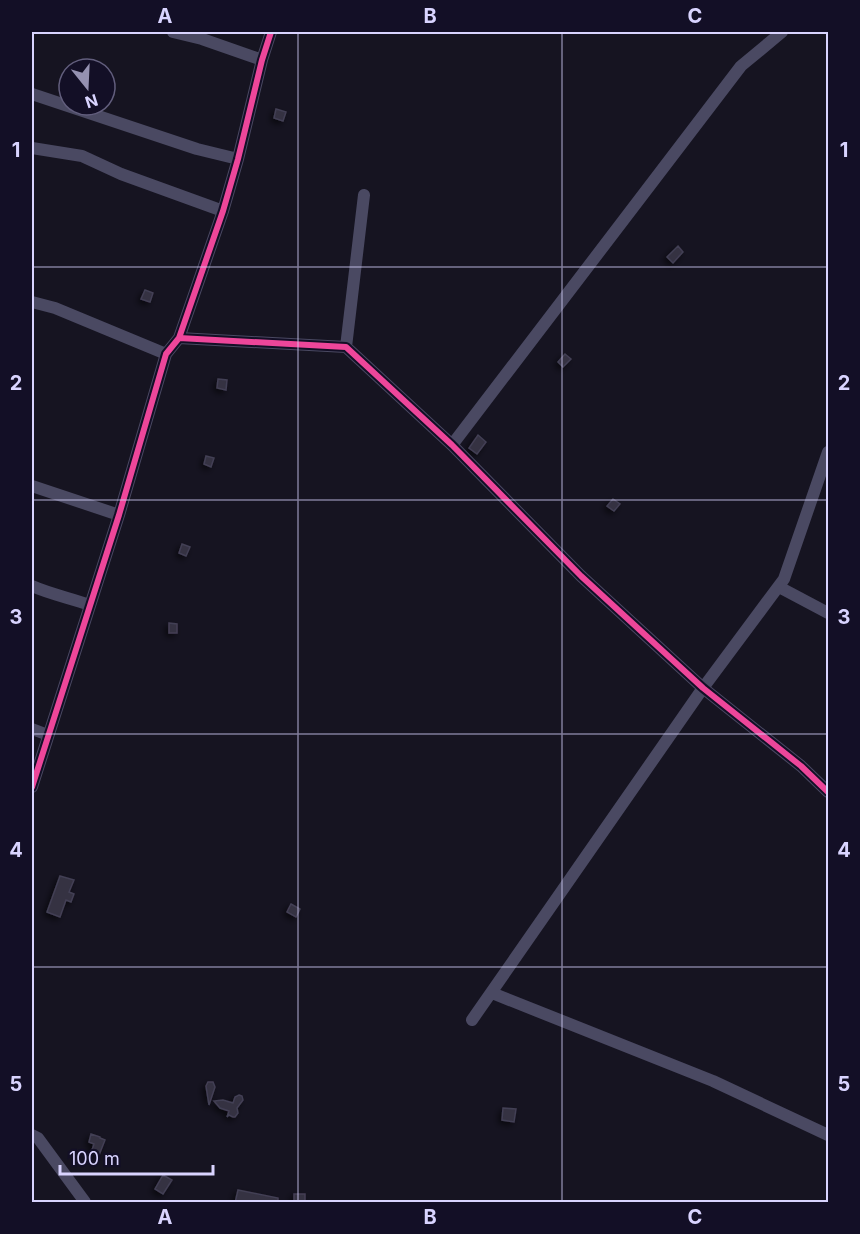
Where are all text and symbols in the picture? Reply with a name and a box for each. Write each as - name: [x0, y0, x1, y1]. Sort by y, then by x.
- text: A: [158, 4, 173, 28]
- text: B: [423, 4, 437, 28]
- text: C: [688, 4, 702, 28]
- north arrow: [57, 57, 117, 117]
- text: N: [83, 90, 101, 113]
- text: 1: [12, 138, 20, 162]
- text: 1: [840, 138, 848, 162]
- text: 2: [10, 371, 22, 395]
- text: 2: [838, 371, 850, 395]
- text: 3: [10, 605, 22, 629]
- text: 3: [838, 605, 850, 629]
- text: 4: [9, 838, 23, 862]
- text: 4: [837, 838, 851, 862]
- text: 5: [10, 1072, 22, 1096]
- text: 5: [838, 1072, 850, 1096]
- scale bar: [60, 1138, 213, 1176]
- text: 100 m: [69, 1148, 120, 1169]
- text: A: [158, 1205, 173, 1229]
- text: B: [423, 1205, 437, 1229]
- text: C: [688, 1205, 702, 1229]

